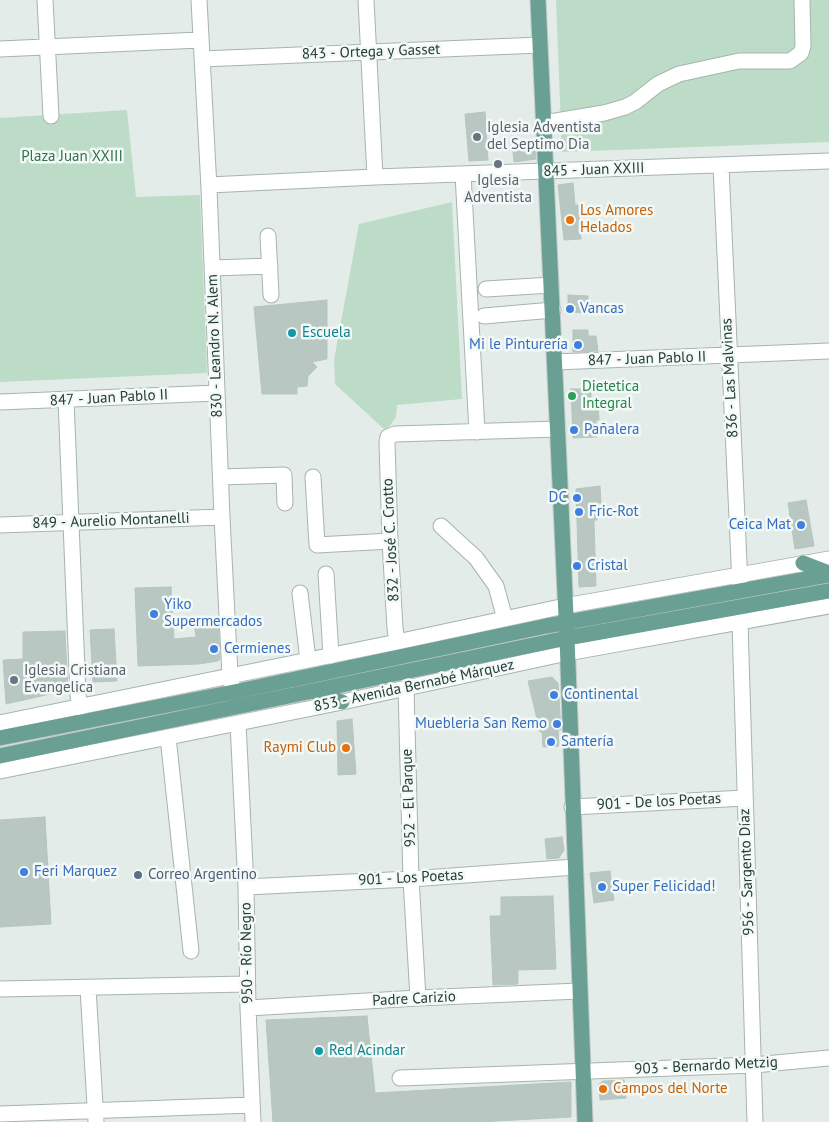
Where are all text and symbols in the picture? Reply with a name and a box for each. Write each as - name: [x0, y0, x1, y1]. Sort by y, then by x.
- street label: 843 - Ortega y Gasset: [301, 41, 441, 63]
- place label: Iglesia Adventista del Septimo Dia: [487, 119, 601, 154]
- marker: Iglesia Adventista del Septimo Dia: [471, 131, 483, 143]
- park label: Plaza Juan XXIII: [21, 148, 123, 166]
- marker: Iglesia Adventista: [492, 158, 504, 170]
- street label: 845 - Juan XXIII: [543, 159, 645, 181]
- place label: Iglesia Adventista: [464, 172, 532, 207]
- place label: Los Amores Helados: [580, 202, 653, 237]
- marker: Los Amores Helados: [564, 214, 576, 226]
- street label: 830 - Leandro N. Alem: [204, 274, 226, 418]
- place label: Vancas: [580, 300, 624, 318]
- marker: Vancas: [564, 303, 576, 315]
- street label: 836 - Las Malvinas: [718, 318, 742, 438]
- place label: Escuela: [302, 324, 351, 342]
- marker: Escuela: [286, 327, 298, 339]
- place label: Mi le Pinturería: [469, 336, 568, 354]
- marker: Mi le Pinturería: [572, 339, 584, 351]
- street label: 847 - Juan Pablo II: [587, 348, 707, 370]
- place label: Dietetica Integral: [582, 378, 639, 413]
- street label: 847 - Juan Pablo II: [49, 386, 169, 410]
- marker: Dietetica Integral: [566, 390, 578, 402]
- place label: Pañalera: [584, 421, 639, 439]
- marker: Pañalera: [568, 424, 580, 436]
- street label: 832 - José C. Crotto: [379, 478, 403, 602]
- place label: DC: [549, 489, 567, 507]
- marker: DC: [571, 492, 583, 504]
- place label: Fric-Rot: [589, 503, 639, 521]
- marker: Fric-Rot: [573, 506, 585, 518]
- street label: 849 - Aurelio Montanelli: [32, 509, 190, 533]
- place label: Ceica Mat: [729, 516, 791, 534]
- marker: Ceica Mat: [795, 519, 807, 531]
- place label: Cristal: [587, 557, 628, 575]
- marker: Cristal: [571, 560, 583, 572]
- place label: Yiko Supermercados: [164, 596, 262, 631]
- marker: Yiko Supermercados: [148, 608, 160, 620]
- place label: Cermienes: [224, 640, 291, 658]
- marker: Cermienes: [208, 643, 220, 655]
- street label: 853 - Avenida Bernabé Márquez: [312, 656, 516, 716]
- place label: Iglesia Cristiana Evangelica: [24, 662, 126, 697]
- marker: Iglesia Cristiana Evangelica: [8, 674, 20, 686]
- place label: Continental: [564, 686, 638, 704]
- marker: Continental: [548, 689, 560, 701]
- place label: Muebleria San Remo: [415, 715, 547, 733]
- marker: Muebleria San Remo: [551, 718, 563, 730]
- place label: Santería: [561, 733, 614, 751]
- marker: Santería: [545, 736, 557, 748]
- place label: Raymi Club: [263, 739, 336, 757]
- marker: Raymi Club: [340, 742, 352, 754]
- street label: 952 - El Parque: [398, 748, 420, 848]
- street label: 901 - De los Poetas: [596, 790, 722, 814]
- street label: 956 - Sargento Díaz: [736, 808, 758, 936]
- place label: Feri Marquez: [34, 863, 117, 881]
- marker: Feri Marquez: [18, 866, 30, 878]
- place label: Correo Argentino: [148, 866, 257, 884]
- street label: 901 - Los Poetas: [358, 866, 464, 890]
- marker: Correo Argentino: [132, 869, 144, 881]
- place label: Super Felicidad!: [612, 878, 716, 896]
- marker: Super Felicidad!: [596, 881, 608, 893]
- street label: 950 - Río Negro: [237, 902, 257, 1004]
- street label: Padre Carizio: [372, 988, 456, 1010]
- place label: Red Acindar: [329, 1042, 405, 1060]
- marker: Red Acindar: [313, 1045, 325, 1057]
- street label: 903 - Bernardo Metzig: [634, 1053, 778, 1079]
- place label: Campos del Norte: [613, 1080, 728, 1098]
- marker: Campos del Norte: [597, 1083, 609, 1095]

